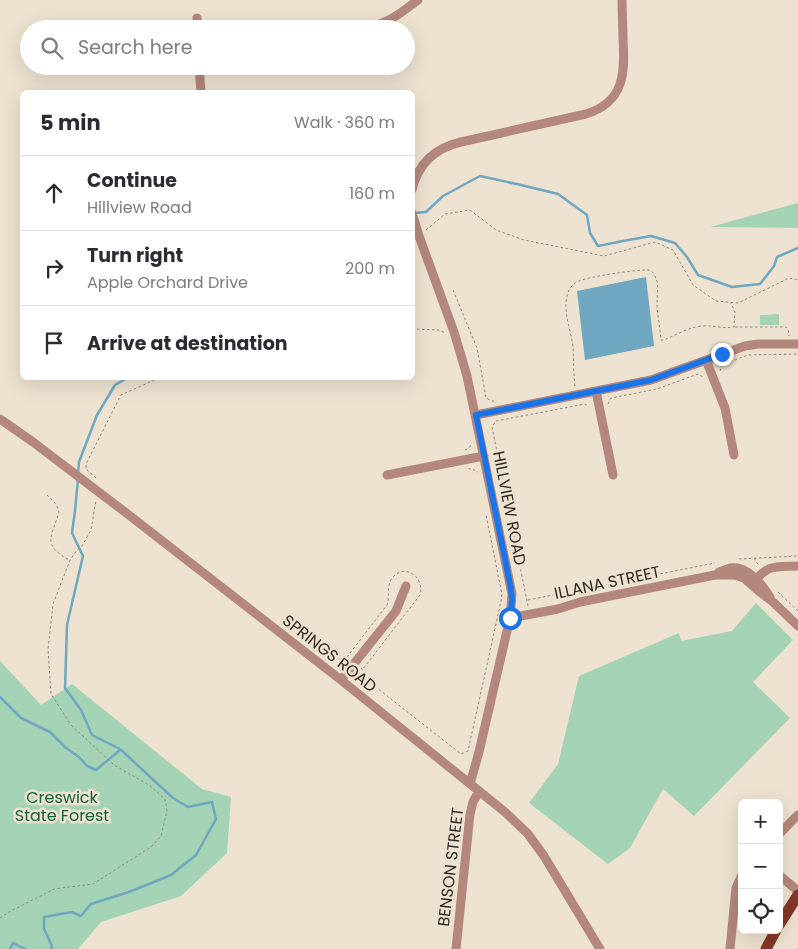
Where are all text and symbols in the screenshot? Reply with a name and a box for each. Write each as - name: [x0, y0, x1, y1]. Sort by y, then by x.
- search box: [20, 20, 415, 75]
- icon: search: [38, 34, 66, 62]
- text: Search here: [78, 34, 192, 61]
- text: 5 min: [40, 108, 101, 137]
- text: Walk · 360 m: [294, 111, 395, 134]
- text: Continue: [87, 167, 177, 194]
- icon: ahead: [40, 179, 68, 207]
- text: 160 m: [349, 182, 395, 205]
- text: Hillview Road: [87, 196, 192, 219]
- text: Turn right: [87, 242, 183, 269]
- icon: right: [40, 254, 68, 282]
- text: 200 m: [345, 257, 395, 280]
- text: Apple Orchard Drive: [87, 271, 248, 294]
- icon: arrive: [40, 329, 68, 357]
- text: Arrive at destination: [87, 330, 288, 357]
- route end: [711, 343, 734, 366]
- street label: HILLVIEW ROAD: [487, 449, 532, 567]
- street label: ILLANA STREET: [552, 560, 662, 605]
- route start: [499, 607, 522, 630]
- street label: SPRINGS ROAD: [278, 609, 382, 698]
- park label: Creswick State Forest: [15, 786, 109, 827]
- map controls: [738, 799, 783, 934]
- button: +: [738, 799, 783, 844]
- street label: BENSON STREET: [432, 806, 469, 928]
- button: −: [738, 844, 783, 889]
- button: locate: [738, 889, 783, 934]

